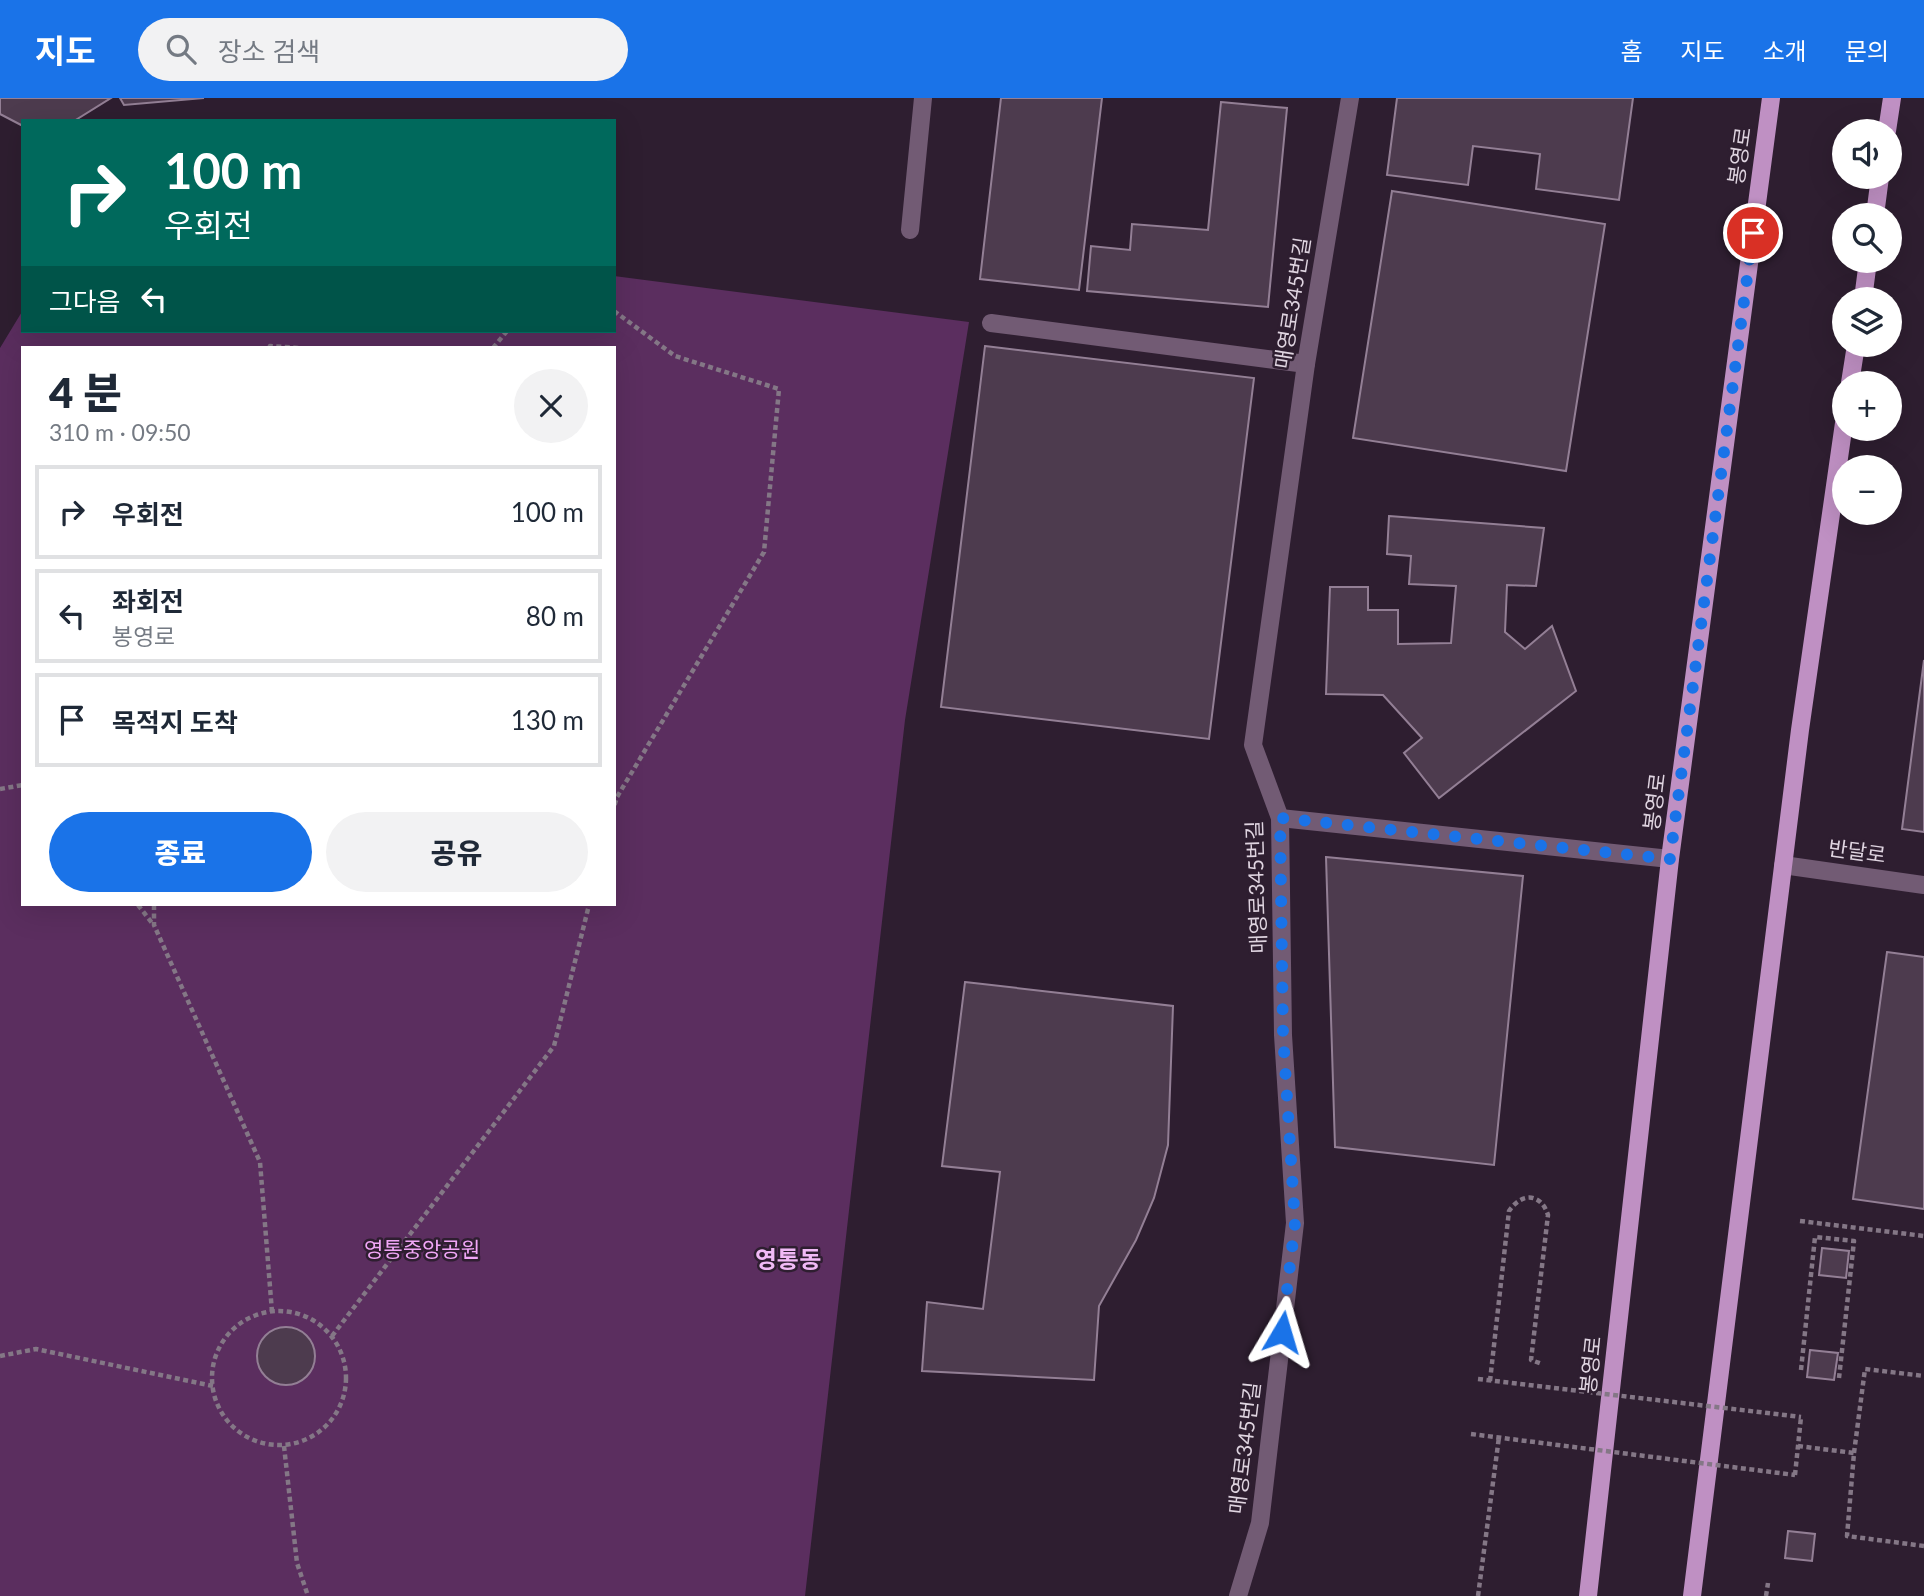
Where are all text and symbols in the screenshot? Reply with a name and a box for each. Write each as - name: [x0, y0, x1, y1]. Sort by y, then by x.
- search box: [138, 18, 628, 81]
- text: 지도: [35, 30, 96, 70]
- icon: search: [162, 30, 200, 68]
- text: 장소 검색: [218, 35, 320, 67]
- text: 홈: [1620, 36, 1642, 65]
- text: 지도: [1680, 36, 1725, 65]
- text: 소개: [1763, 36, 1807, 65]
- text: 문의: [1845, 36, 1889, 65]
- map controls: [1832, 119, 1902, 525]
- button: sound: [1832, 119, 1902, 189]
- street label: 봉영로: [1722, 125, 1755, 186]
- text: 100 m: [164, 141, 302, 199]
- icon: right: [49, 147, 140, 238]
- pin: [1723, 203, 1783, 263]
- button: search: [1832, 203, 1902, 273]
- text: 우회전: [164, 205, 252, 244]
- icon: arrive: [1734, 214, 1772, 252]
- street label: 매영로345번길: [1269, 235, 1314, 370]
- icon: left: [135, 280, 173, 318]
- text: 그다음: [49, 285, 121, 317]
- button: layers: [1832, 287, 1902, 357]
- text: 4 분: [49, 367, 122, 417]
- button: close: [514, 369, 588, 443]
- button: +: [1832, 371, 1902, 441]
- text: 310 m · 09:50: [49, 418, 191, 446]
- button: −: [1832, 455, 1902, 525]
- icon: right: [53, 493, 91, 531]
- text: 100 m: [511, 496, 584, 528]
- text: 우회전: [112, 498, 184, 530]
- text: 좌회전: [112, 585, 184, 617]
- icon: left: [53, 597, 91, 635]
- text: 80 m: [526, 600, 584, 632]
- text: 봉영로: [112, 622, 175, 650]
- icon: arrive: [53, 701, 91, 739]
- text: 130 m: [511, 704, 584, 736]
- text: 목적지 도착: [112, 706, 238, 738]
- street label: 봉영로: [1638, 772, 1669, 832]
- button: 종료: [49, 812, 312, 892]
- button: 공유: [326, 812, 588, 892]
- street label: 매영로345번길: [1241, 820, 1270, 954]
- street label: 반달로: [1827, 834, 1888, 867]
- park label: 영통중앙공원: [364, 1236, 480, 1261]
- district label: 영통동: [755, 1244, 821, 1273]
- position arrow: [1245, 1295, 1319, 1369]
- street label: 봉영로: [1574, 1335, 1605, 1395]
- street label: 매영로345번길: [1223, 1380, 1264, 1515]

